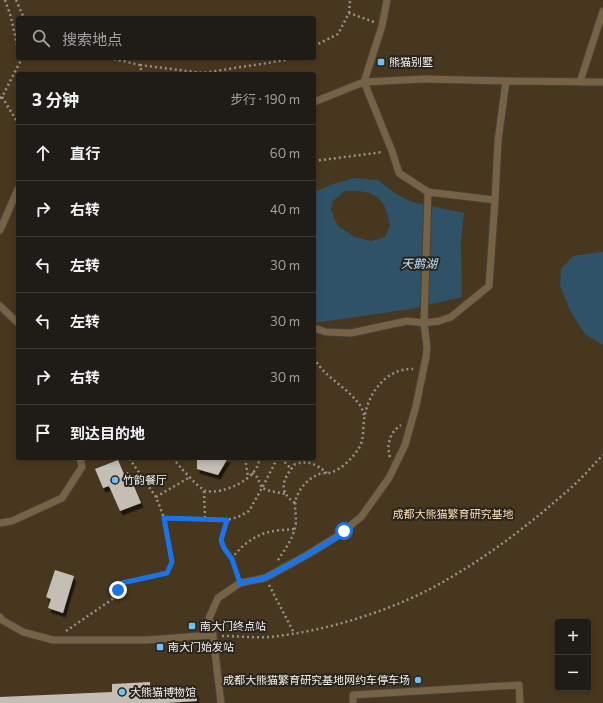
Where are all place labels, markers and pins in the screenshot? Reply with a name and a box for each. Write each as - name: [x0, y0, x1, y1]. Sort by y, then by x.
- place label: 熊猫别墅: [389, 55, 433, 68]
- marker: 熊猫别墅: [376, 57, 386, 67]
- place label: 竹韵餐厅: [123, 473, 167, 486]
- marker: 竹韵餐厅: [110, 475, 120, 485]
- place label: 南大门终点站: [200, 619, 266, 632]
- marker: 南大门终点站: [187, 621, 197, 631]
- place label: 南大门始发站: [168, 640, 234, 653]
- marker: 南大门始发站: [155, 642, 165, 652]
- place label: 成都大熊猫繁育研究基地网约车停车场: [223, 673, 410, 686]
- marker: 成都大熊猫繁育研究基地网约车停车场: [413, 675, 423, 685]
- place label: 大熊猫博物馆: [130, 685, 196, 698]
- marker: 大熊猫博物馆: [117, 687, 127, 697]

